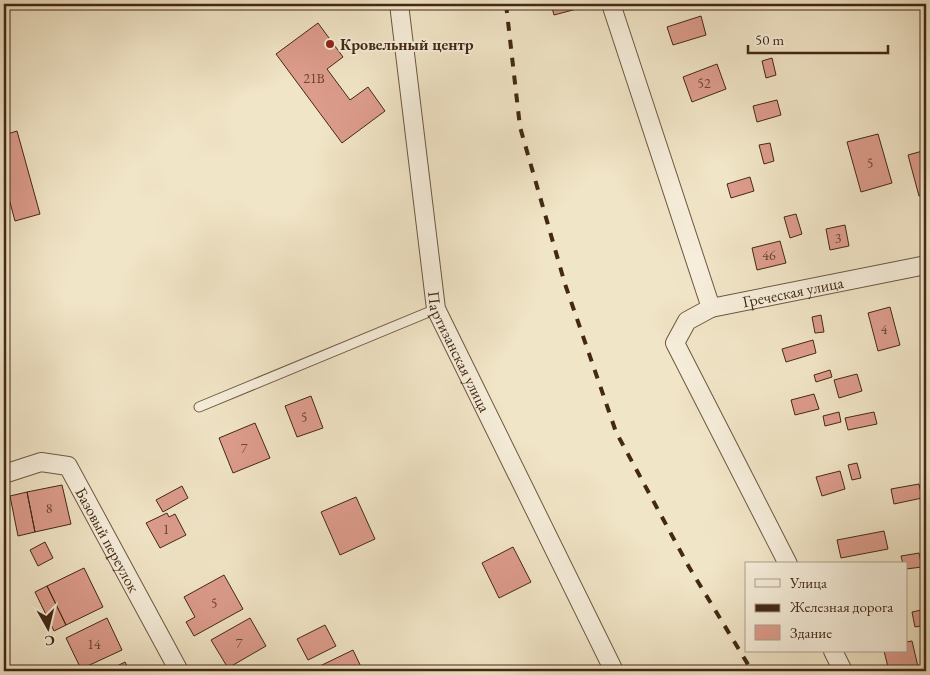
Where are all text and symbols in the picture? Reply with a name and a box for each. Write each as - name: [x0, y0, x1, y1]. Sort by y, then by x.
- scale bar: [748, 22, 888, 54]
- text: 50 m: [755, 30, 784, 49]
- place label: Кровельный центр: [340, 34, 474, 55]
- marker: Кровельный центр: [324, 38, 336, 50]
- house number: 21В: [303, 69, 325, 87]
- house number: 52: [697, 74, 711, 92]
- house number: 5: [867, 154, 873, 172]
- house number: 3: [835, 229, 842, 247]
- house number: 46: [762, 246, 776, 264]
- street label: Греческая улица: [741, 271, 846, 312]
- street label: Партизанская улица: [423, 290, 496, 416]
- house number: 4: [881, 320, 888, 338]
- house number: 5: [301, 408, 307, 426]
- house number: 7: [241, 439, 248, 457]
- street label: Базовый переулок: [71, 483, 145, 596]
- house number: 8: [46, 499, 53, 517]
- house number: 1: [163, 520, 169, 538]
- legend: [745, 562, 908, 652]
- text: Улица: [789, 573, 827, 592]
- house number: 5: [211, 594, 217, 612]
- text: Железная дорога: [789, 597, 893, 616]
- north arrow: [22, 602, 72, 652]
- text: Здание: [790, 623, 832, 642]
- text: С: [44, 631, 56, 650]
- house number: 7: [236, 634, 243, 652]
- house number: 14: [87, 635, 101, 653]

